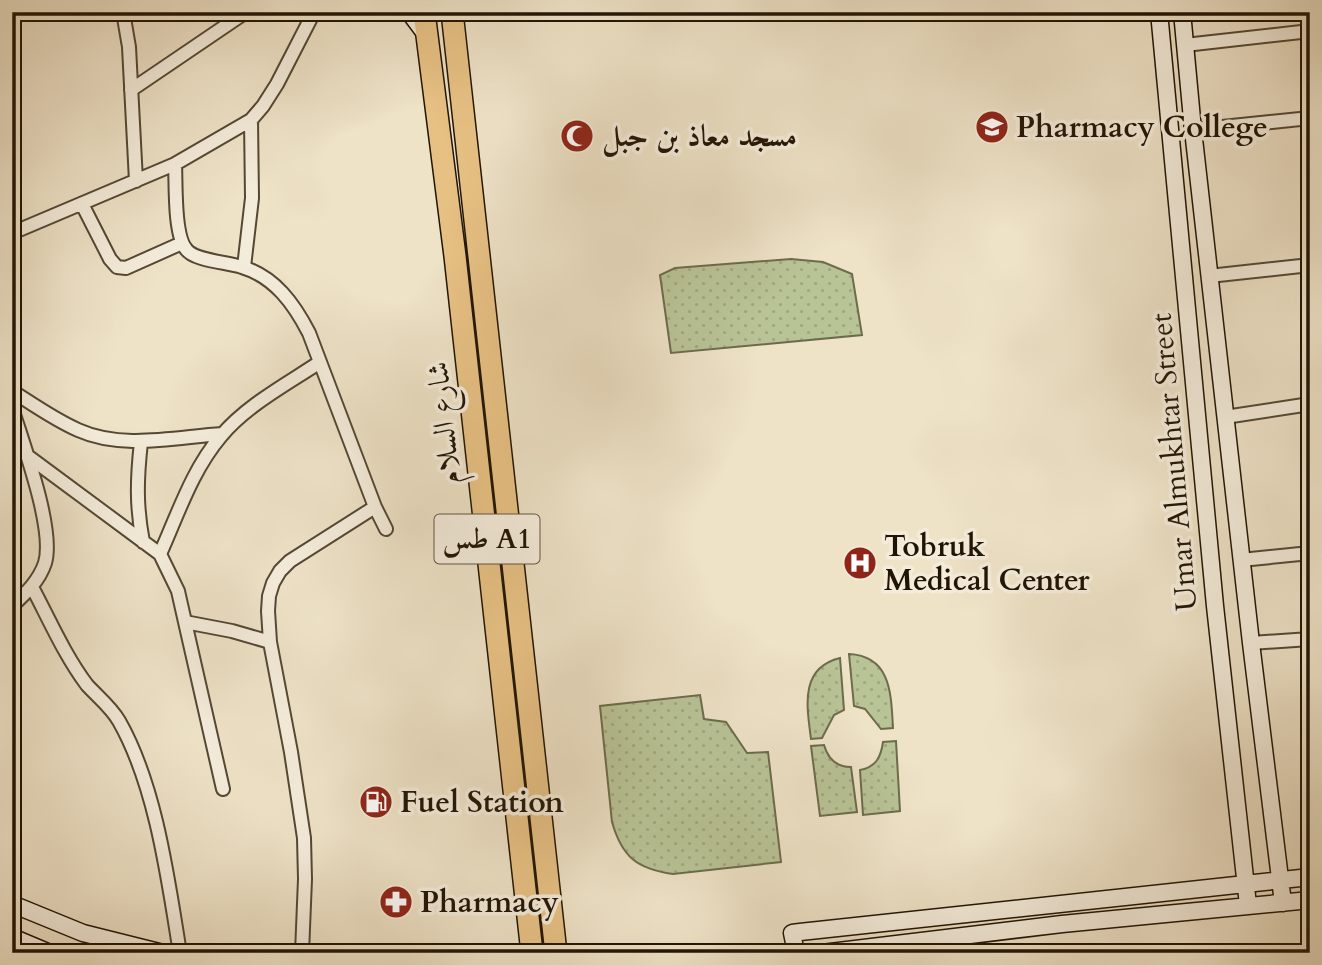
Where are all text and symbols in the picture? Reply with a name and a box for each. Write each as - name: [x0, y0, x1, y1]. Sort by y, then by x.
- place label: Pharmacy College: [1016, 107, 1268, 148]
- school or university icon: Pharmacy College: [973, 108, 1011, 146]
- place label: مسجد معاذ بن جبل: [602, 116, 797, 157]
- mosque icon: مسجد معاذ بن جبل: [558, 117, 596, 155]
- street label: Umar Almukhtar Street: [1141, 311, 1207, 613]
- street label: شارع السلام: [417, 359, 476, 486]
- road number: طس A1: [434, 514, 540, 564]
- place label: Tobruk Medical Center: [884, 526, 1091, 601]
- hospital icon: Tobruk Medical Center: [841, 544, 879, 582]
- place label: Fuel Station: [400, 782, 564, 823]
- fuel station icon: Fuel Station: [357, 783, 395, 821]
- place label: Pharmacy: [420, 882, 559, 923]
- pharmacy icon: Pharmacy: [377, 883, 415, 921]

